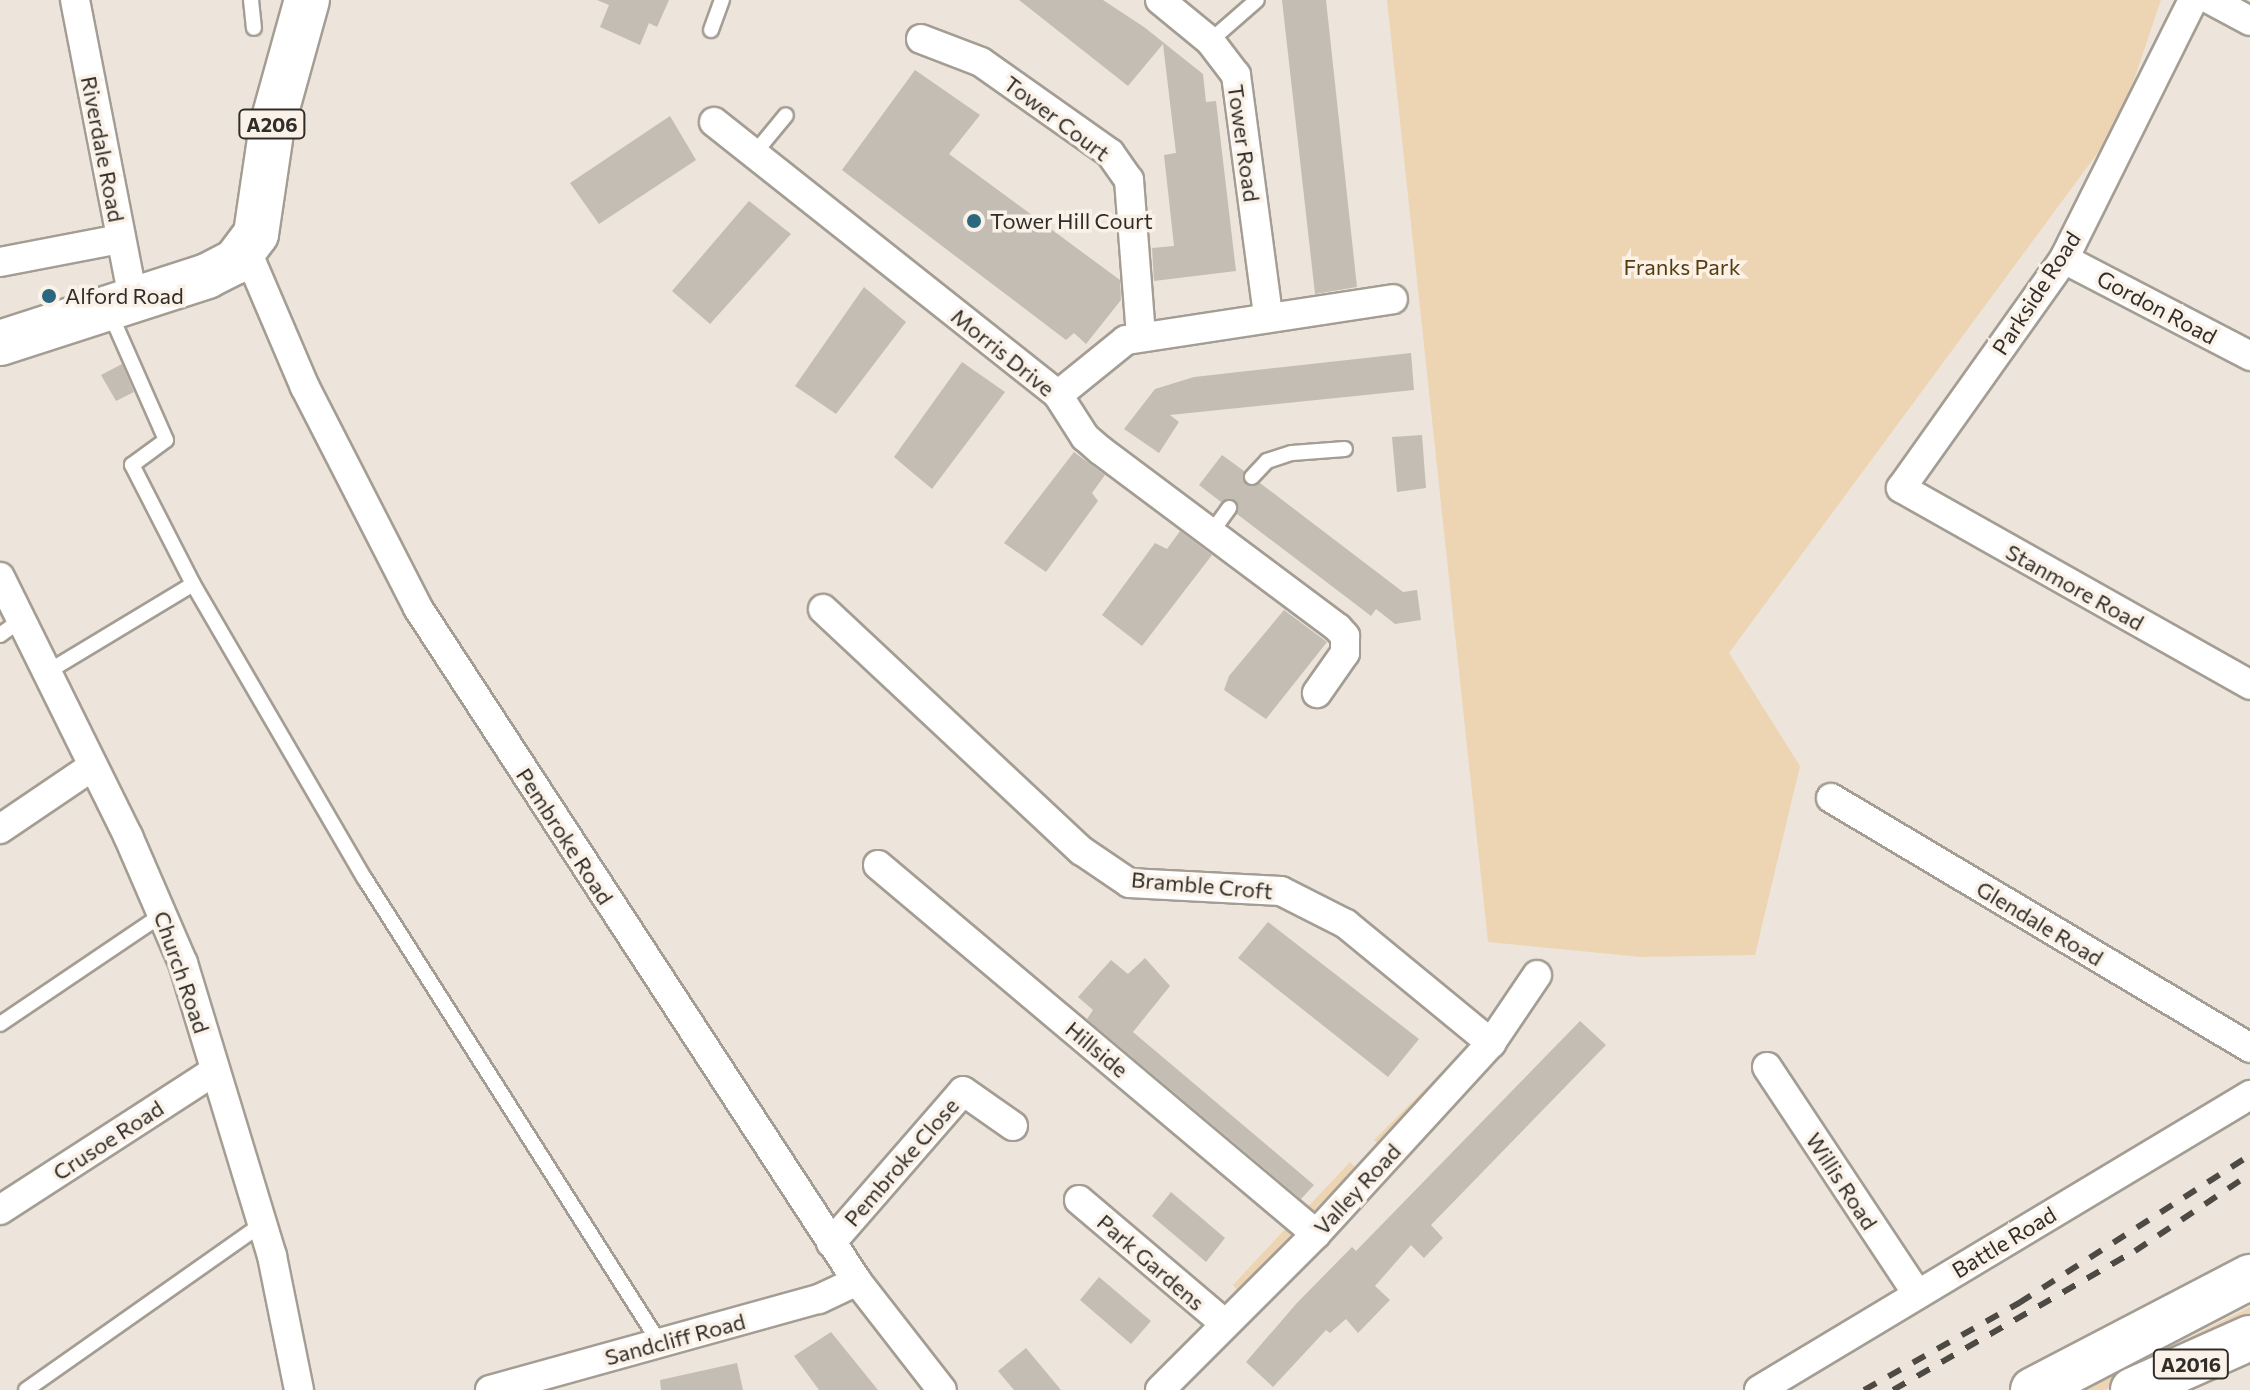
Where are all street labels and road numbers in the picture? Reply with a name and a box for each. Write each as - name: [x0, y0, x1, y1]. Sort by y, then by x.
- street label: Tower Court: [999, 70, 1115, 166]
- street label: Riverdale Road: [76, 74, 130, 224]
- street label: Tower Road: [1223, 83, 1265, 203]
- road number: A206: [238, 108, 306, 140]
- street label: Parkside Road: [1986, 226, 2086, 360]
- street label: Gordon Road: [2093, 264, 2221, 350]
- street label: Morris Drive: [946, 302, 1060, 402]
- street label: Stanmore Road: [2001, 538, 2149, 636]
- street label: Pembroke Road: [511, 763, 619, 909]
- street label: Bramble Croft: [1130, 866, 1274, 904]
- street label: Glendale Road: [1972, 875, 2108, 971]
- street label: Church Road: [149, 907, 215, 1037]
- street label: Hillside: [1060, 1015, 1134, 1083]
- street label: Pembroke Close: [838, 1092, 964, 1232]
- street label: Crusoe Road: [48, 1094, 168, 1186]
- street label: Willis Road: [1801, 1127, 1883, 1235]
- street label: Valley Road: [1308, 1138, 1406, 1240]
- street label: Battle Road: [1947, 1201, 2061, 1283]
- street label: Park Gardens: [1092, 1208, 1210, 1316]
- street label: Sandcliff Road: [602, 1308, 748, 1370]
- road number: A2016: [2151, 1348, 2231, 1380]

